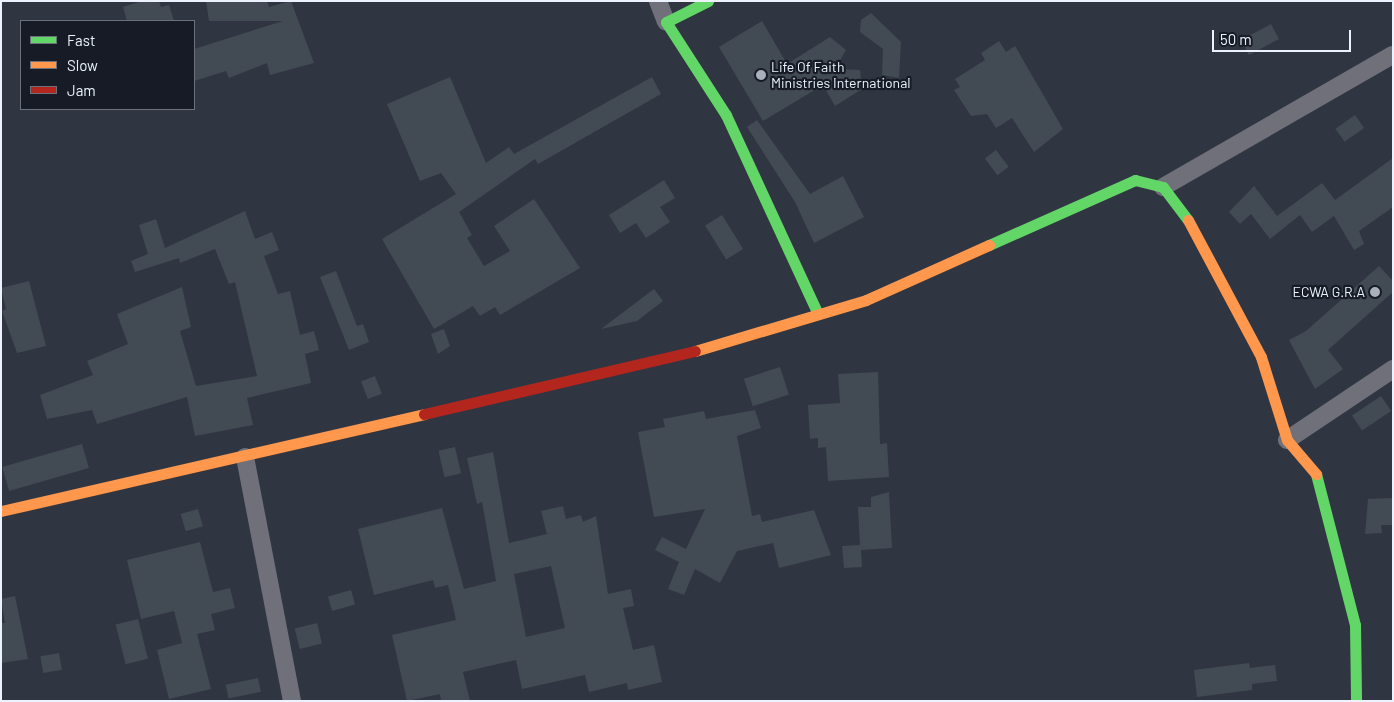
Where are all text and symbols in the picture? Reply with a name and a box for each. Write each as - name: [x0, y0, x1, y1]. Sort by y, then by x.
- legend: [20, 20, 195, 110]
- scale bar: [1214, 20, 1353, 52]
- text: 50 m: [1220, 30, 1252, 48]
- text: Fast: [67, 31, 95, 49]
- text: Slow: [67, 56, 98, 74]
- place label: Life Of Faith Ministries International: [771, 59, 911, 92]
- marker: Life Of Faith Ministries International: [755, 69, 767, 81]
- text: Jam: [67, 81, 96, 99]
- place label: ECWA G.R.A: [1293, 284, 1365, 300]
- marker: ECWA G.R.A: [1369, 286, 1381, 298]

